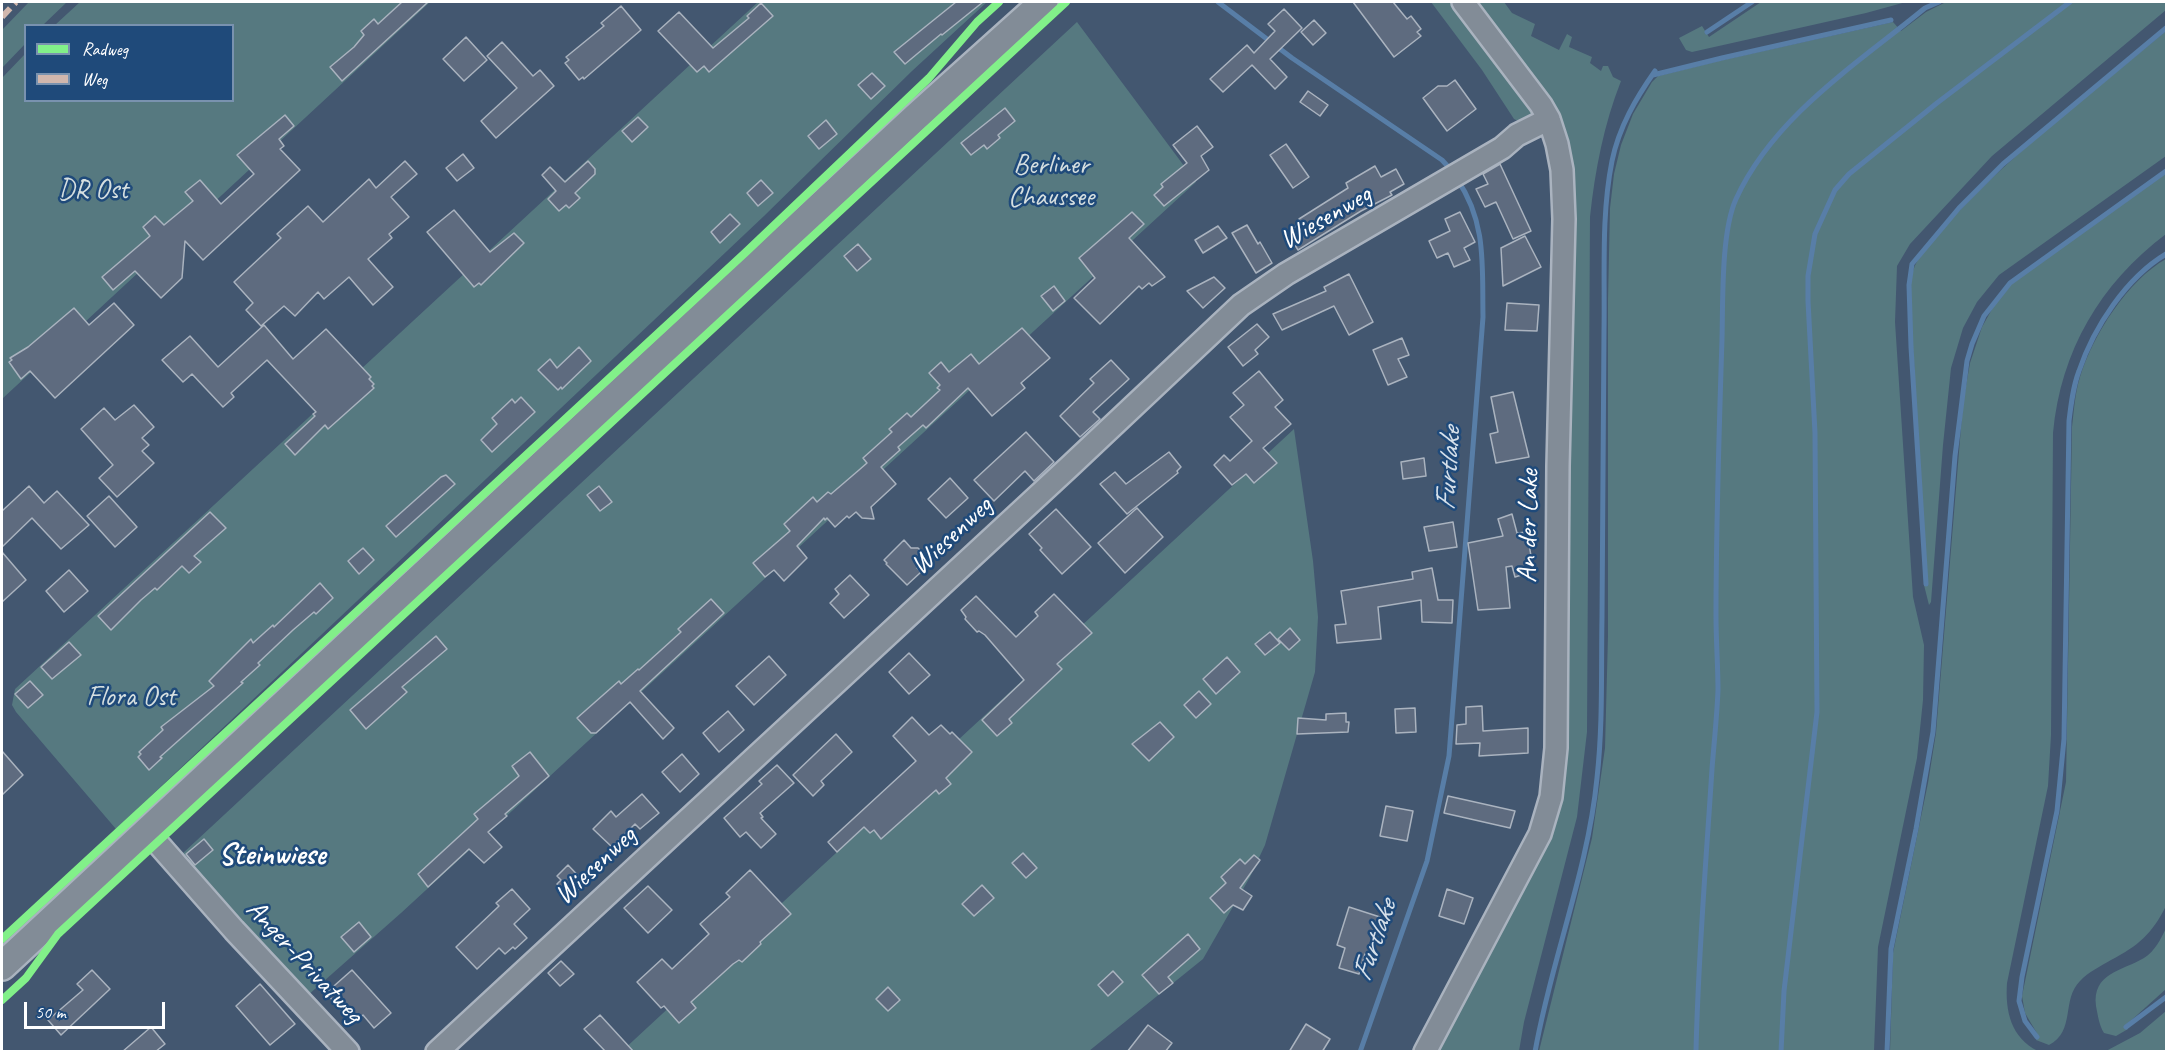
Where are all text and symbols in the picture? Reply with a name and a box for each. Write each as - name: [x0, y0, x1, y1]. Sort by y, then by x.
- legend: [24, 24, 234, 102]
- text: Radweg: [82, 38, 128, 60]
- text: Weg: [82, 68, 107, 90]
- park label: Berliner Chaussee: [1008, 149, 1094, 215]
- park label: DR Ost: [58, 174, 128, 208]
- street label: Wiesenweg: [1274, 178, 1378, 258]
- water label: Furtlake: [1428, 426, 1470, 512]
- street label: An der Lake: [1511, 469, 1547, 583]
- street label: Wiesenweg: [904, 490, 1000, 582]
- park label: Flora Ost: [87, 681, 175, 715]
- street label: Wiesenweg: [548, 820, 644, 912]
- district label: Steinwiese: [219, 838, 325, 874]
- street label: Anger-Privatweg: [238, 893, 370, 1031]
- water label: Furtlake: [1344, 896, 1406, 986]
- scale bar: [27, 990, 168, 1028]
- text: 50 m: [35, 1001, 66, 1023]

